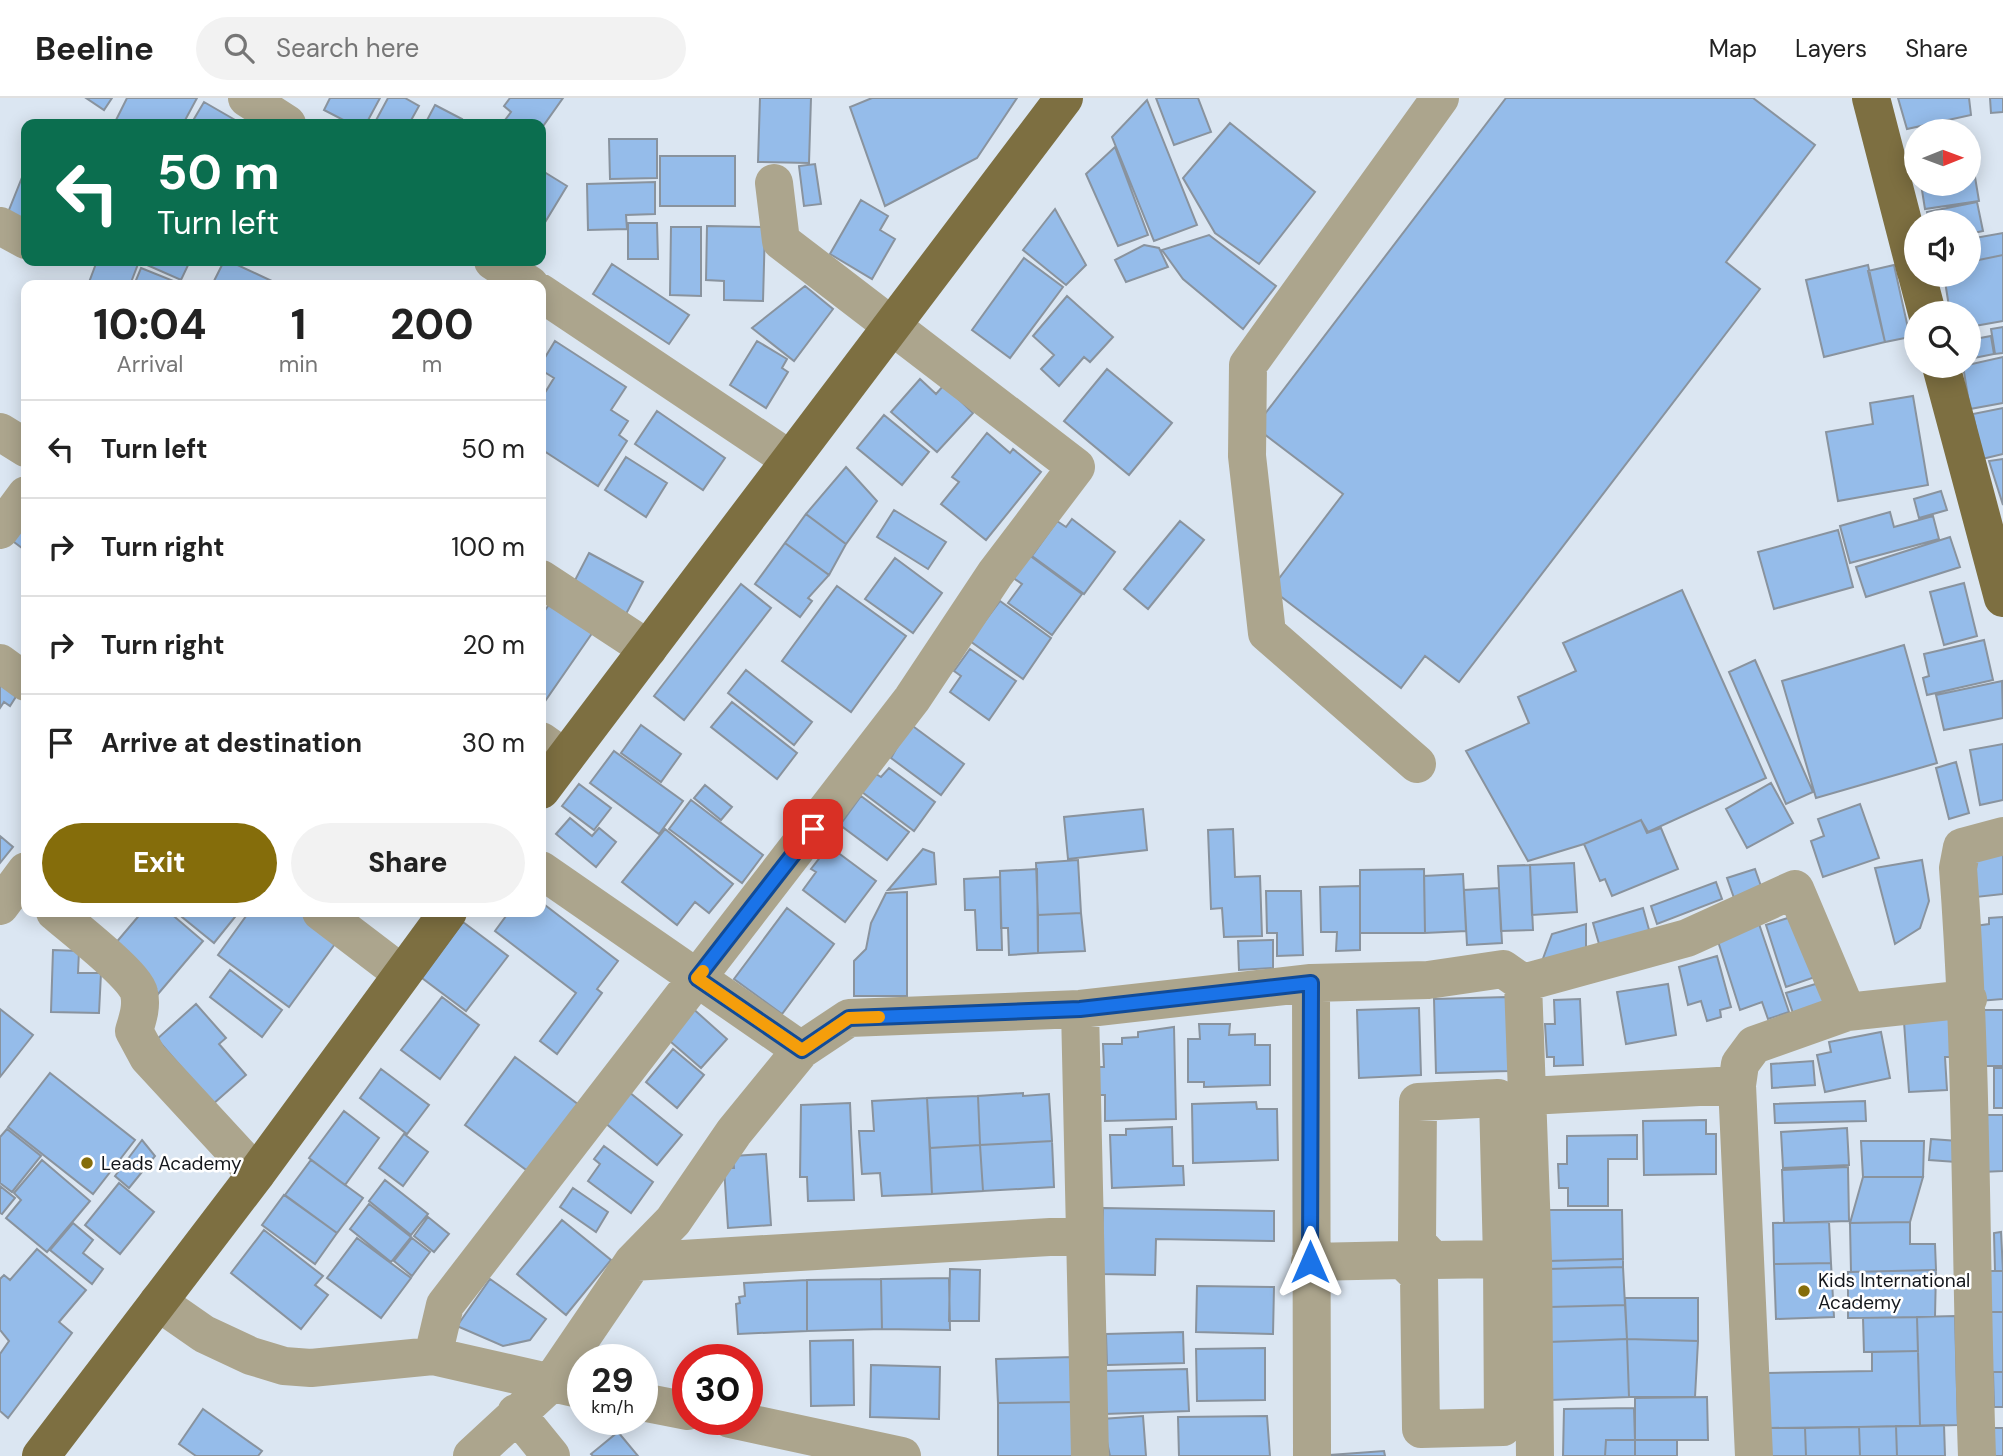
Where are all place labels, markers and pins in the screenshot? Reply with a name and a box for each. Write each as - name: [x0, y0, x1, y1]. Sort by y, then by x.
- pin: [783, 799, 843, 859]
- place label: Leads Academy: [101, 1151, 242, 1176]
- marker: Leads Academy: [79, 1155, 95, 1171]
- place label: Kids International Academy: [1818, 1268, 1970, 1315]
- marker: Kids International Academy: [1796, 1283, 1812, 1299]

